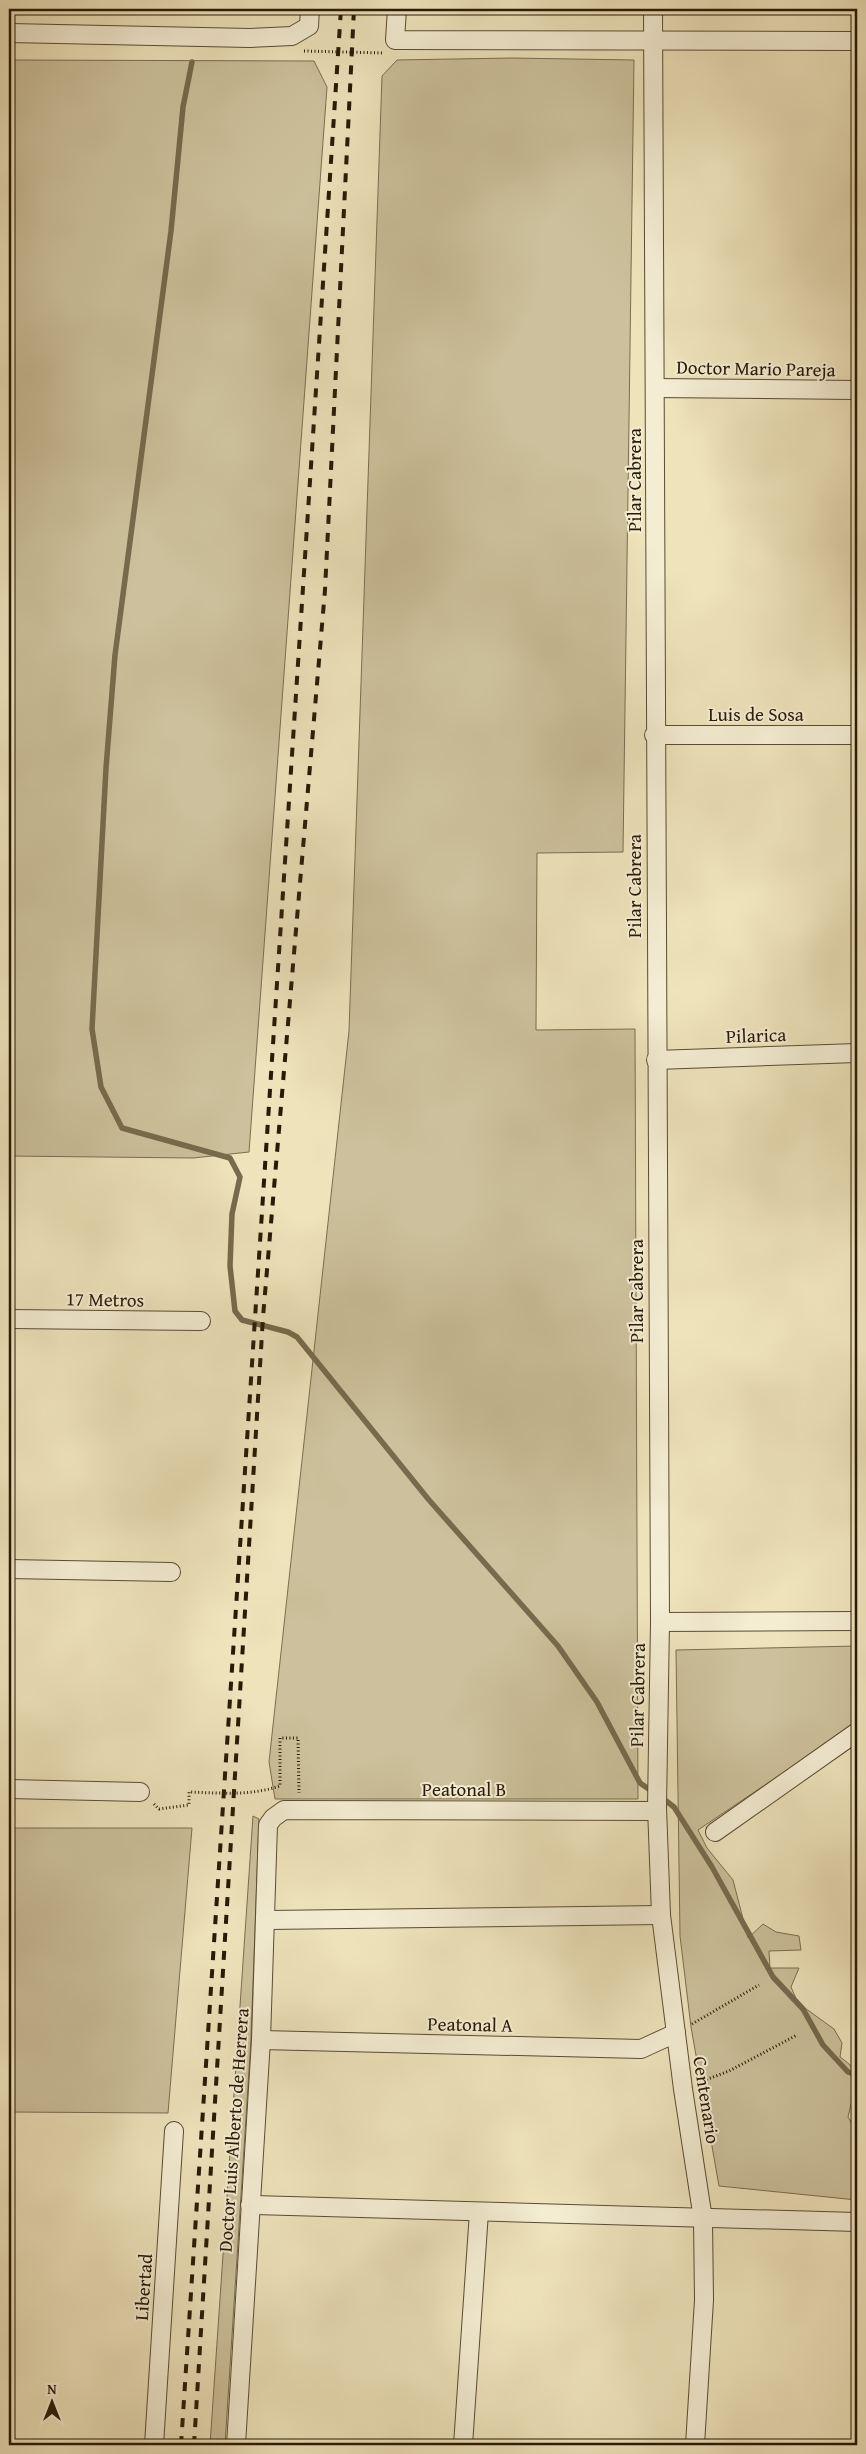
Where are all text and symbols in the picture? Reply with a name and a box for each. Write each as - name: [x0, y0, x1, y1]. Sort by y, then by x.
- street label: Doctor Mario Pareja: [676, 353, 836, 383]
- street label: Pilar Cabrera: [620, 428, 648, 532]
- street label: Luis de Sosa: [708, 700, 804, 728]
- street label: Pilar Cabrera: [620, 834, 648, 938]
- street label: Pilarica: [725, 1020, 787, 1050]
- street label: Pilar Cabrera: [622, 1239, 650, 1343]
- street label: 17 Metros: [66, 1284, 144, 1314]
- street label: Pilar Cabrera: [622, 1643, 652, 1747]
- street label: Peatonal B: [422, 1775, 506, 1803]
- street label: Doctor Luis Alberto de Herrera: [211, 2007, 255, 2253]
- street label: Peatonal A: [427, 2009, 513, 2039]
- street label: Centenario: [686, 2054, 728, 2146]
- street label: Libertad: [127, 2252, 159, 2321]
- north arrow: [28, 2376, 78, 2426]
- text: N: [47, 2379, 57, 2399]

